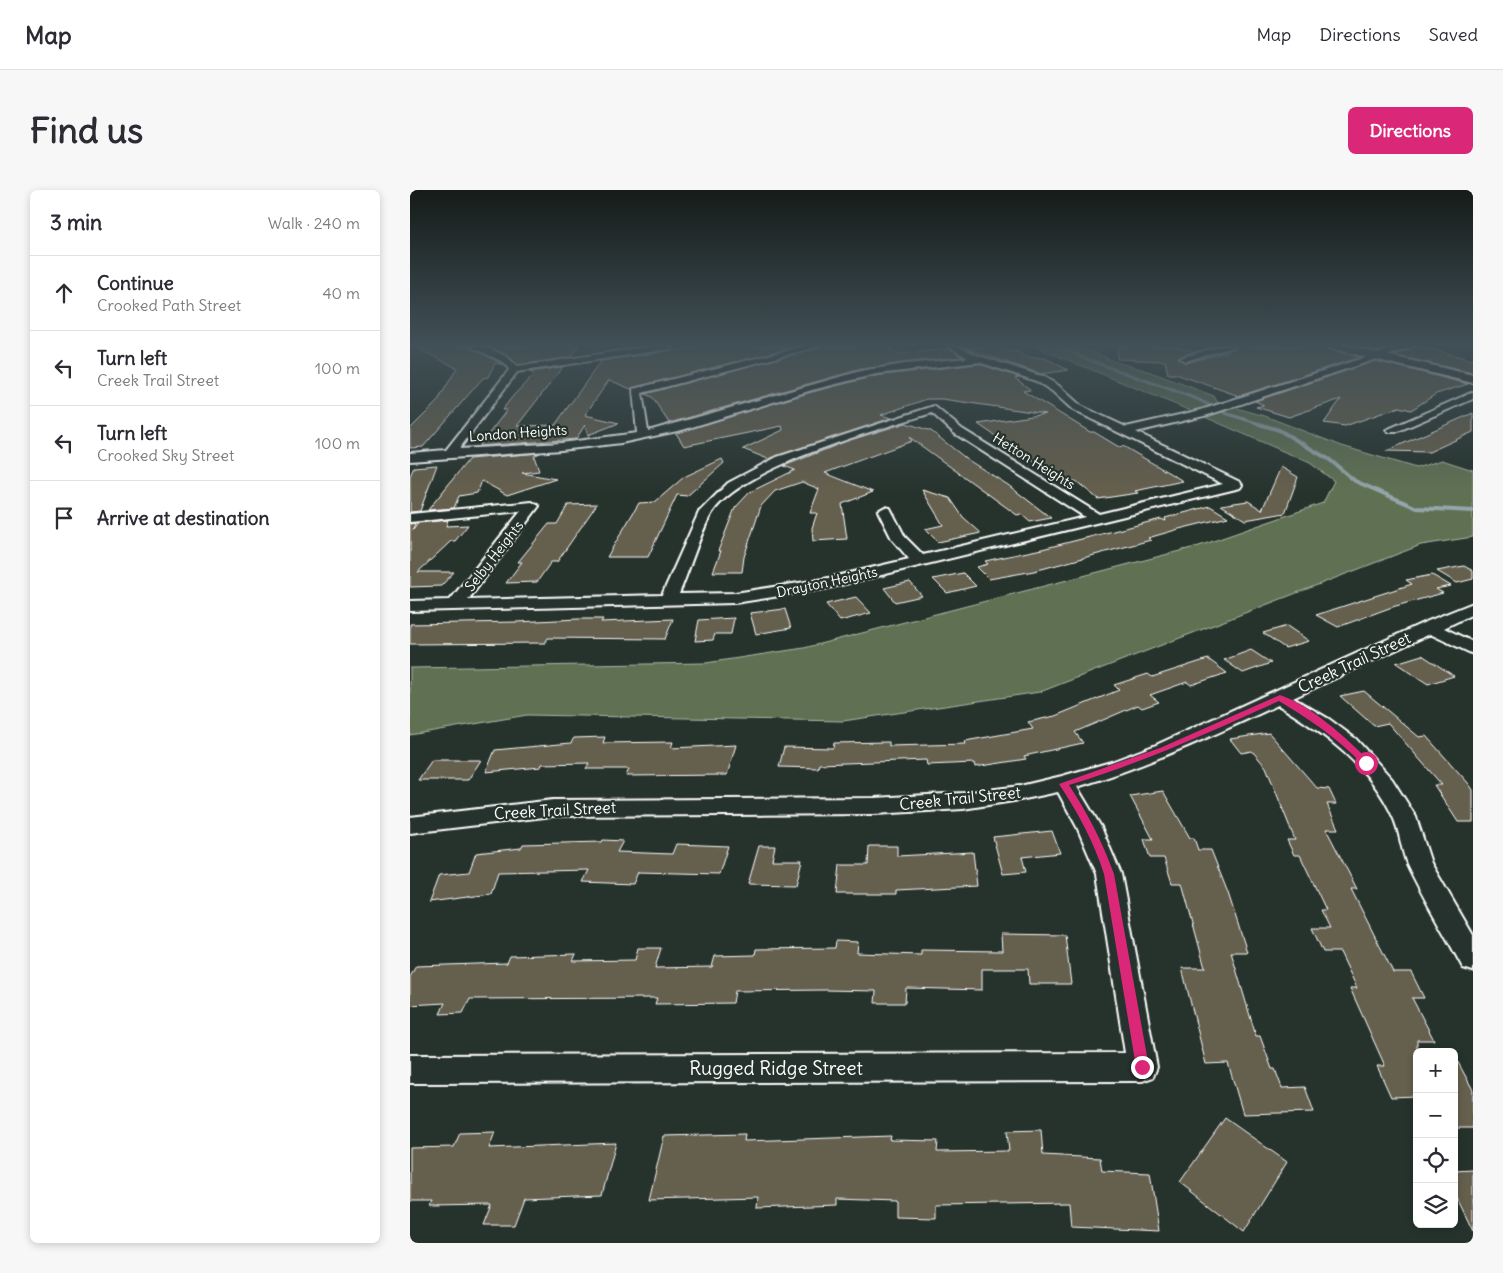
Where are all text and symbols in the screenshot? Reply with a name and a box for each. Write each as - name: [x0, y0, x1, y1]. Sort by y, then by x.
- text: Map: [25, 20, 72, 50]
- text: Map: [1256, 23, 1291, 46]
- text: Directions: [1319, 23, 1401, 46]
- text: Saved: [1429, 23, 1478, 46]
- button: Directions: [1348, 107, 1473, 154]
- text: Find us: [30, 108, 143, 152]
- text: 3 min: [50, 209, 102, 236]
- text: Walk · 240 m: [268, 213, 360, 233]
- text: Continue: [97, 271, 174, 295]
- icon: ahead: [50, 279, 78, 307]
- text: 40 m: [322, 283, 360, 303]
- text: Crooked Path Street: [97, 295, 241, 315]
- text: Turn left: [97, 346, 167, 370]
- icon: left: [50, 354, 78, 382]
- text: 100 m: [315, 358, 360, 378]
- text: Creek Trail Street: [97, 370, 219, 390]
- text: Turn left: [97, 421, 167, 445]
- street label: London Heights: [468, 421, 568, 445]
- icon: left: [50, 429, 78, 457]
- street label: Hetton Heights: [989, 429, 1079, 493]
- text: 100 m: [315, 433, 360, 453]
- text: Crooked Sky Street: [97, 445, 234, 465]
- icon: arrive: [50, 504, 78, 532]
- text: Arrive at destination: [97, 506, 270, 530]
- street label: Selby Heights: [461, 517, 527, 595]
- street label: Drayton Heights: [775, 563, 879, 601]
- street label: Creek Trail Street: [1294, 627, 1414, 697]
- route start: [1355, 752, 1378, 775]
- street label: Creek Trail Street: [898, 782, 1022, 814]
- street label: Creek Trail Street: [493, 797, 617, 823]
- map controls: [1413, 1048, 1458, 1228]
- button: +: [1413, 1048, 1458, 1093]
- street label: Rugged Ridge Street: [689, 1056, 863, 1080]
- route end: [1131, 1056, 1154, 1079]
- button: −: [1413, 1093, 1458, 1138]
- button: locate: [1413, 1138, 1458, 1183]
- button: layers: [1413, 1183, 1458, 1228]

